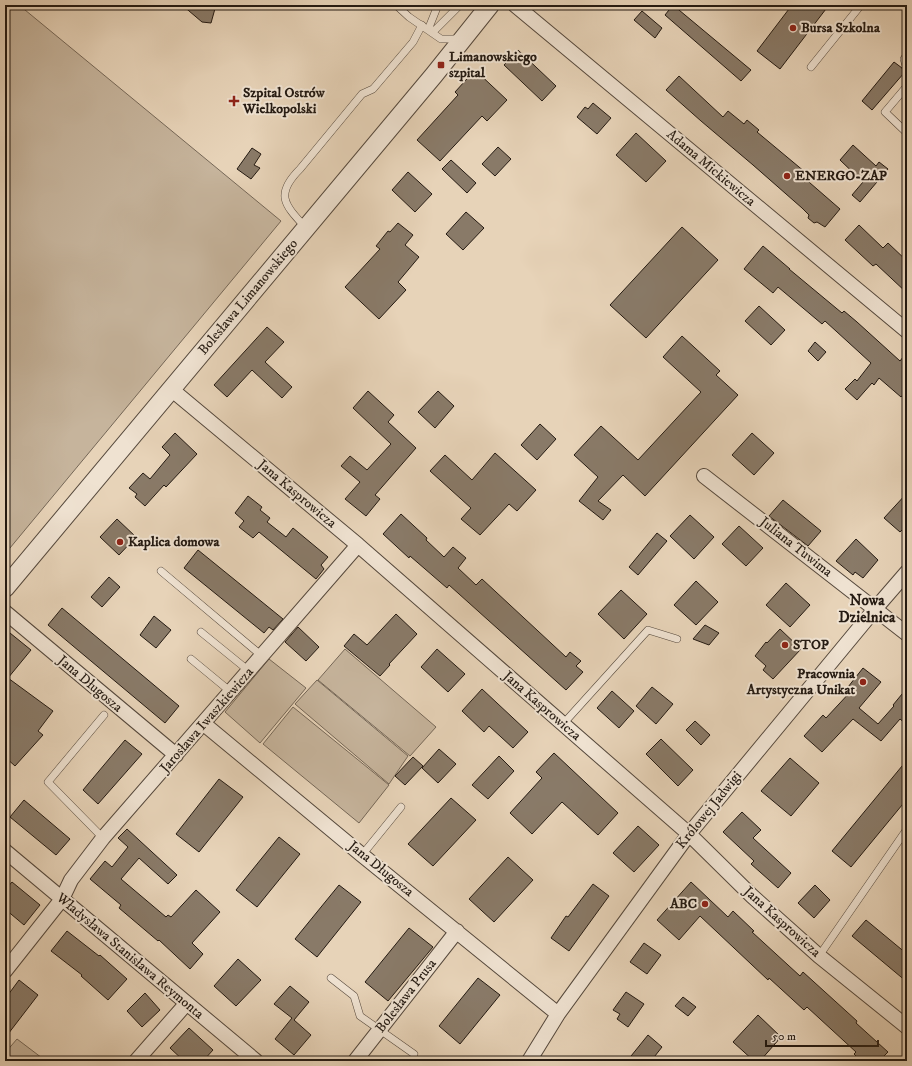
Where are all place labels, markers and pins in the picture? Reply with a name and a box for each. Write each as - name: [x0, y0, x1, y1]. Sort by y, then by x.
- place label: Bursa Szkolna: [801, 19, 881, 37]
- marker: Bursa Szkolna: [788, 23, 798, 33]
- place label: Limanowskiego szpital: [449, 48, 537, 82]
- marker: Limanowskiego szpital: [436, 60, 446, 70]
- place label: Szpital Ostrów Wielkopolski: [242, 84, 326, 118]
- marker: Szpital Ostrów Wielkopolski: [228, 95, 240, 107]
- place label: ENERGO-ZAP: [795, 167, 888, 185]
- marker: ENERGO-ZAP: [782, 171, 792, 181]
- place label: Kaplica domowa: [128, 533, 221, 551]
- marker: Kaplica domowa: [115, 537, 125, 547]
- place label: STOP: [793, 636, 830, 654]
- marker: STOP: [780, 640, 790, 650]
- place label: Pracownia Artystyczna Unikat: [746, 665, 856, 699]
- marker: Pracownia Artystyczna Unikat: [858, 677, 868, 687]
- place label: ABC: [669, 895, 697, 913]
- marker: ABC: [700, 899, 710, 909]

